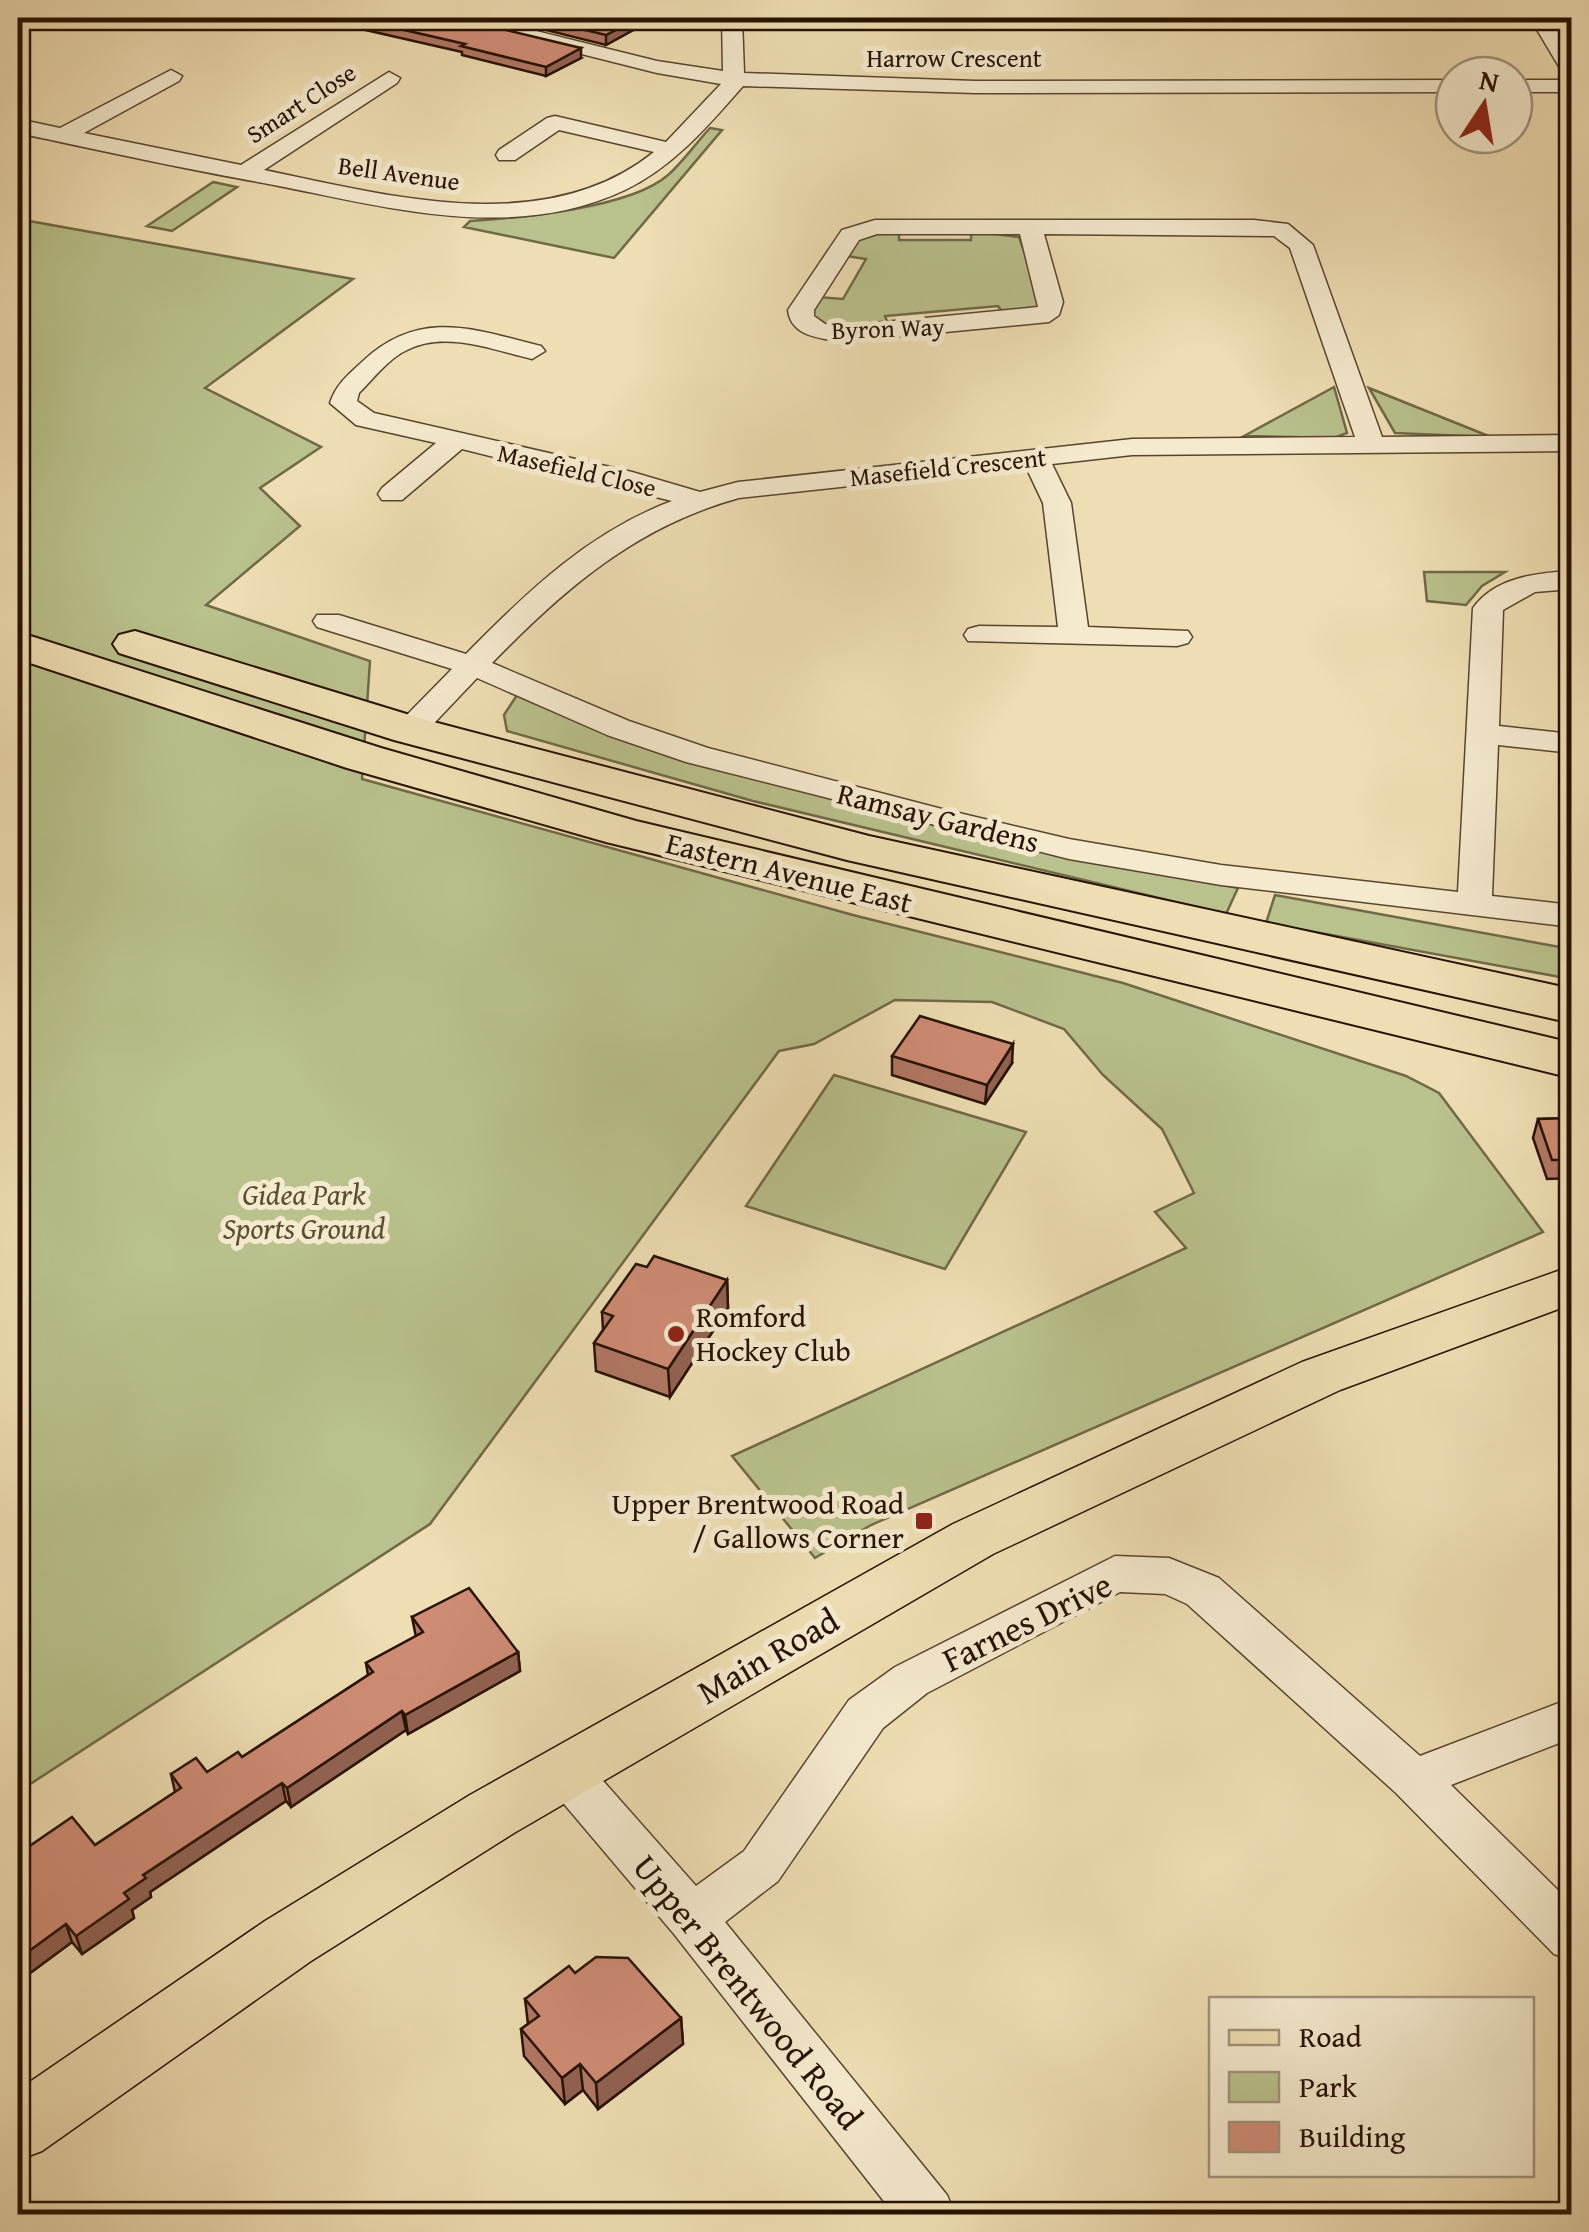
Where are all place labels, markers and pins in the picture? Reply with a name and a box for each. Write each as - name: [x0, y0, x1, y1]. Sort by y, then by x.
- place label: Romford Hockey Club: [696, 1294, 851, 1372]
- marker: Romford Hockey Club: [665, 1323, 687, 1345]
- place label: Upper Brentwood Road / Gallows Corner: [612, 1481, 904, 1559]
- marker: Upper Brentwood Road / Gallows Corner: [913, 1510, 935, 1532]

